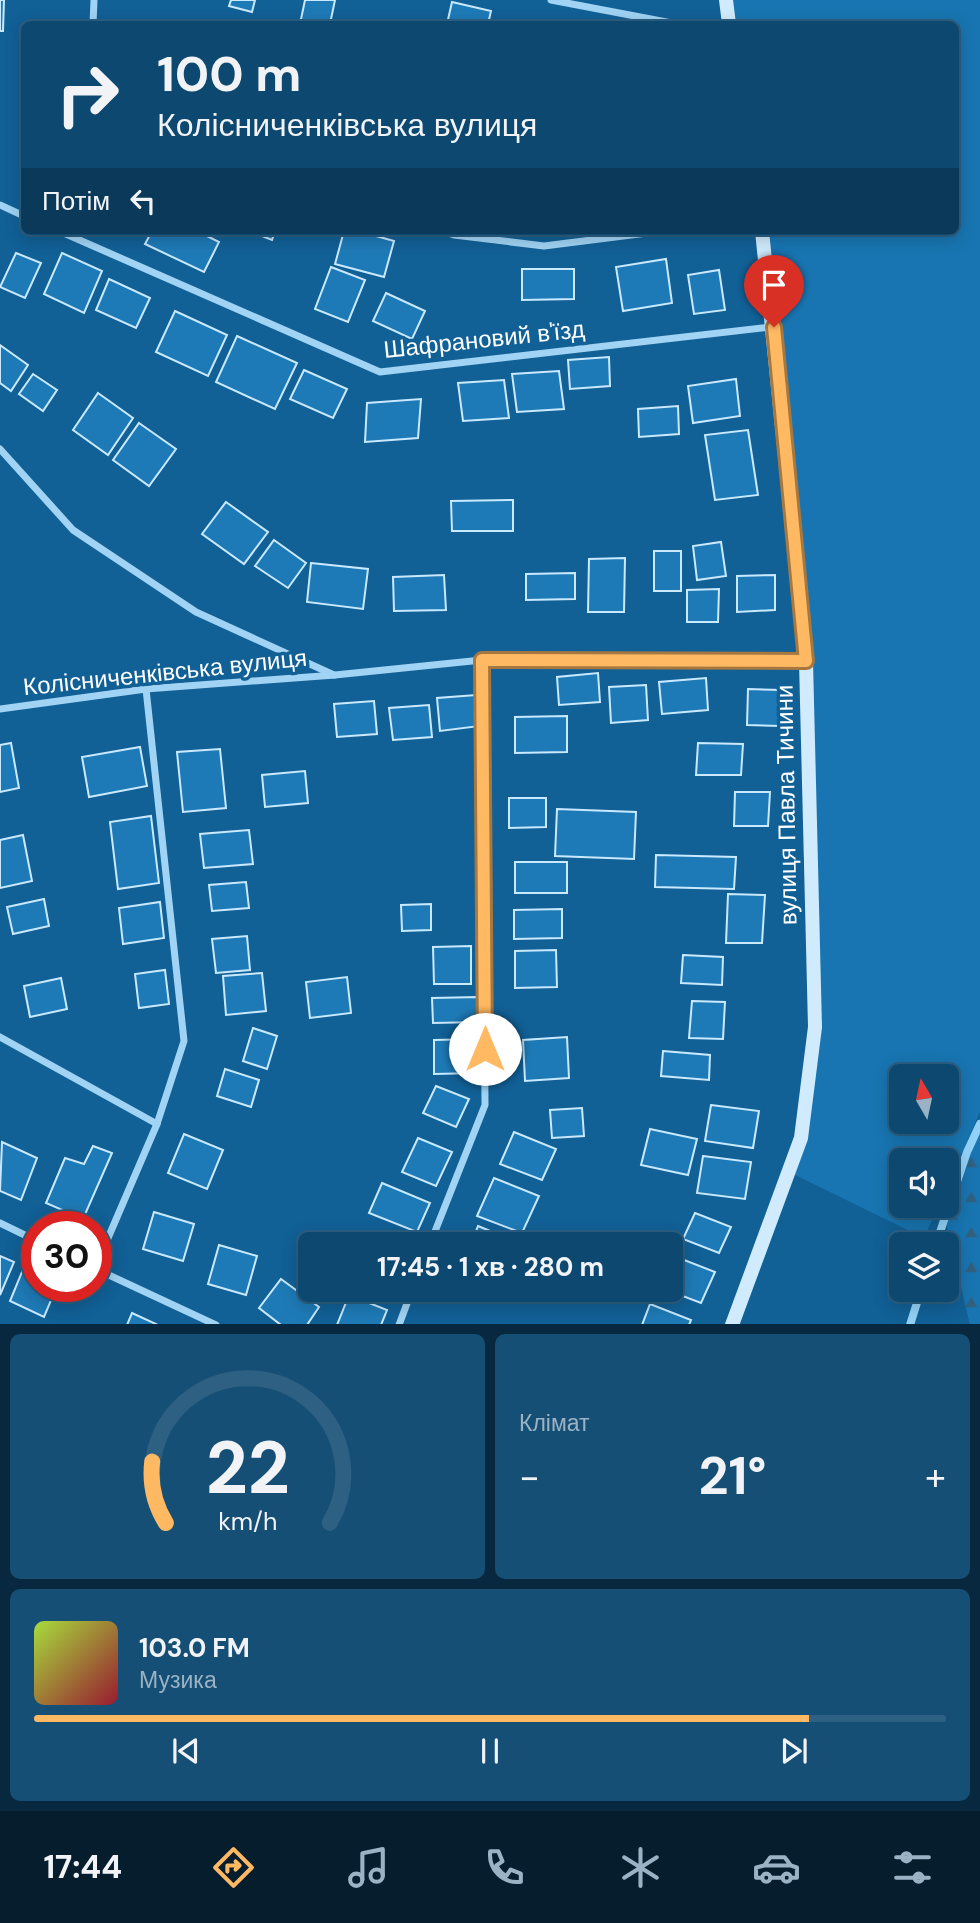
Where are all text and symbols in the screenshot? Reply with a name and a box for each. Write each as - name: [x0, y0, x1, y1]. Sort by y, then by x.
- text: 100 m: [157, 42, 301, 106]
- icon: right: [42, 49, 133, 140]
- text: Колісниченківська вулиця: [157, 104, 537, 146]
- icon: left: [124, 182, 162, 220]
- text: Потім: [42, 184, 110, 218]
- pin: [744, 255, 804, 327]
- icon: arrive: [755, 266, 793, 304]
- street label: Шафрановий в'їзд: [382, 313, 586, 365]
- street label: Колісниченківська вулиця: [21, 642, 309, 702]
- street label: вулиця Павла Тичини: [768, 685, 804, 925]
- position arrow: [448, 1012, 522, 1086]
- north arrow: [889, 1064, 959, 1134]
- map controls: [889, 1064, 959, 1302]
- button: sound: [889, 1148, 959, 1218]
- speed limit sign: 30: [21, 1211, 112, 1302]
- button: layers: [889, 1232, 959, 1302]
- text: 17:45 · 1 хв · 280 m: [377, 1250, 604, 1284]
- text: Клімат: [519, 1408, 590, 1438]
- text: 22: [205, 1421, 290, 1516]
- text: 21°: [699, 1442, 766, 1510]
- text: −: [519, 1452, 540, 1502]
- text: +: [925, 1452, 946, 1502]
- text: km/h: [218, 1504, 277, 1537]
- text: 103.0 FM: [139, 1631, 250, 1665]
- text: Музика: [139, 1665, 217, 1695]
- icon: previous: [167, 1732, 205, 1770]
- icon: pause: [471, 1732, 509, 1770]
- icon: next: [775, 1732, 813, 1770]
- icon: directions: [209, 1843, 258, 1892]
- icon: music: [344, 1843, 393, 1892]
- icon: phone: [480, 1843, 529, 1892]
- icon: climate: [616, 1843, 665, 1892]
- icon: car: [752, 1843, 801, 1892]
- icon: filters: [888, 1843, 937, 1892]
- text: 17:44: [43, 1846, 122, 1888]

